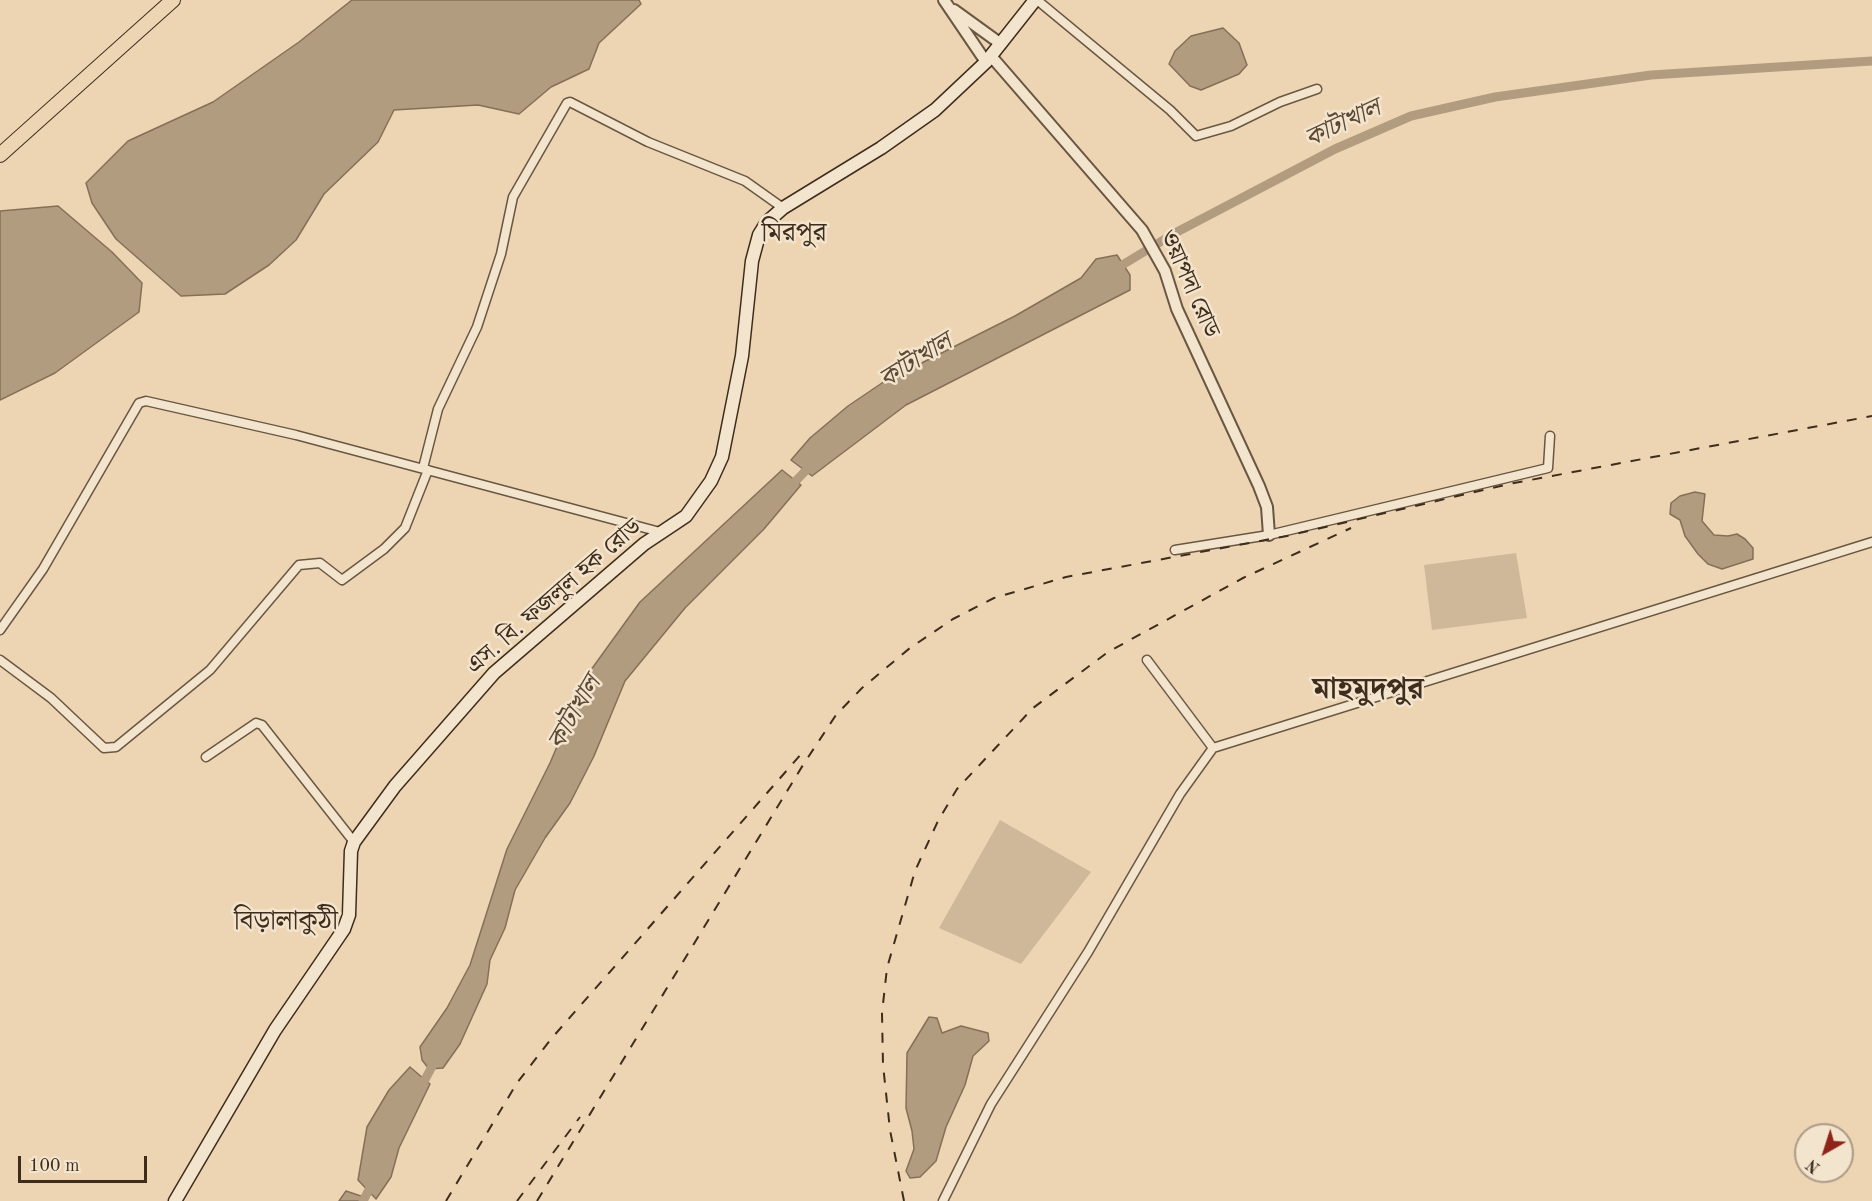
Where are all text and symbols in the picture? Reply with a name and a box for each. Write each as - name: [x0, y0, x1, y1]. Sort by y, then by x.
- water label: কাটাখাল: [1300, 93, 1386, 155]
- district label: মিরপুর: [761, 218, 827, 250]
- street label: ওয়াপদা রোড: [1153, 226, 1225, 342]
- water label: কাটাখাল: [874, 327, 958, 395]
- street label: এস. বি. ফজলুল হক রোড: [461, 513, 647, 681]
- water label: কাটাখাল: [542, 671, 608, 755]
- district label: মাহমুদপুর: [1312, 672, 1424, 708]
- district label: বিড়ালাকুঠী: [234, 906, 338, 938]
- north arrow: [1794, 1123, 1854, 1183]
- scale bar: [21, 1144, 150, 1182]
- text: N: [1804, 1155, 1824, 1176]
- text: 100 m: [29, 1157, 80, 1175]

